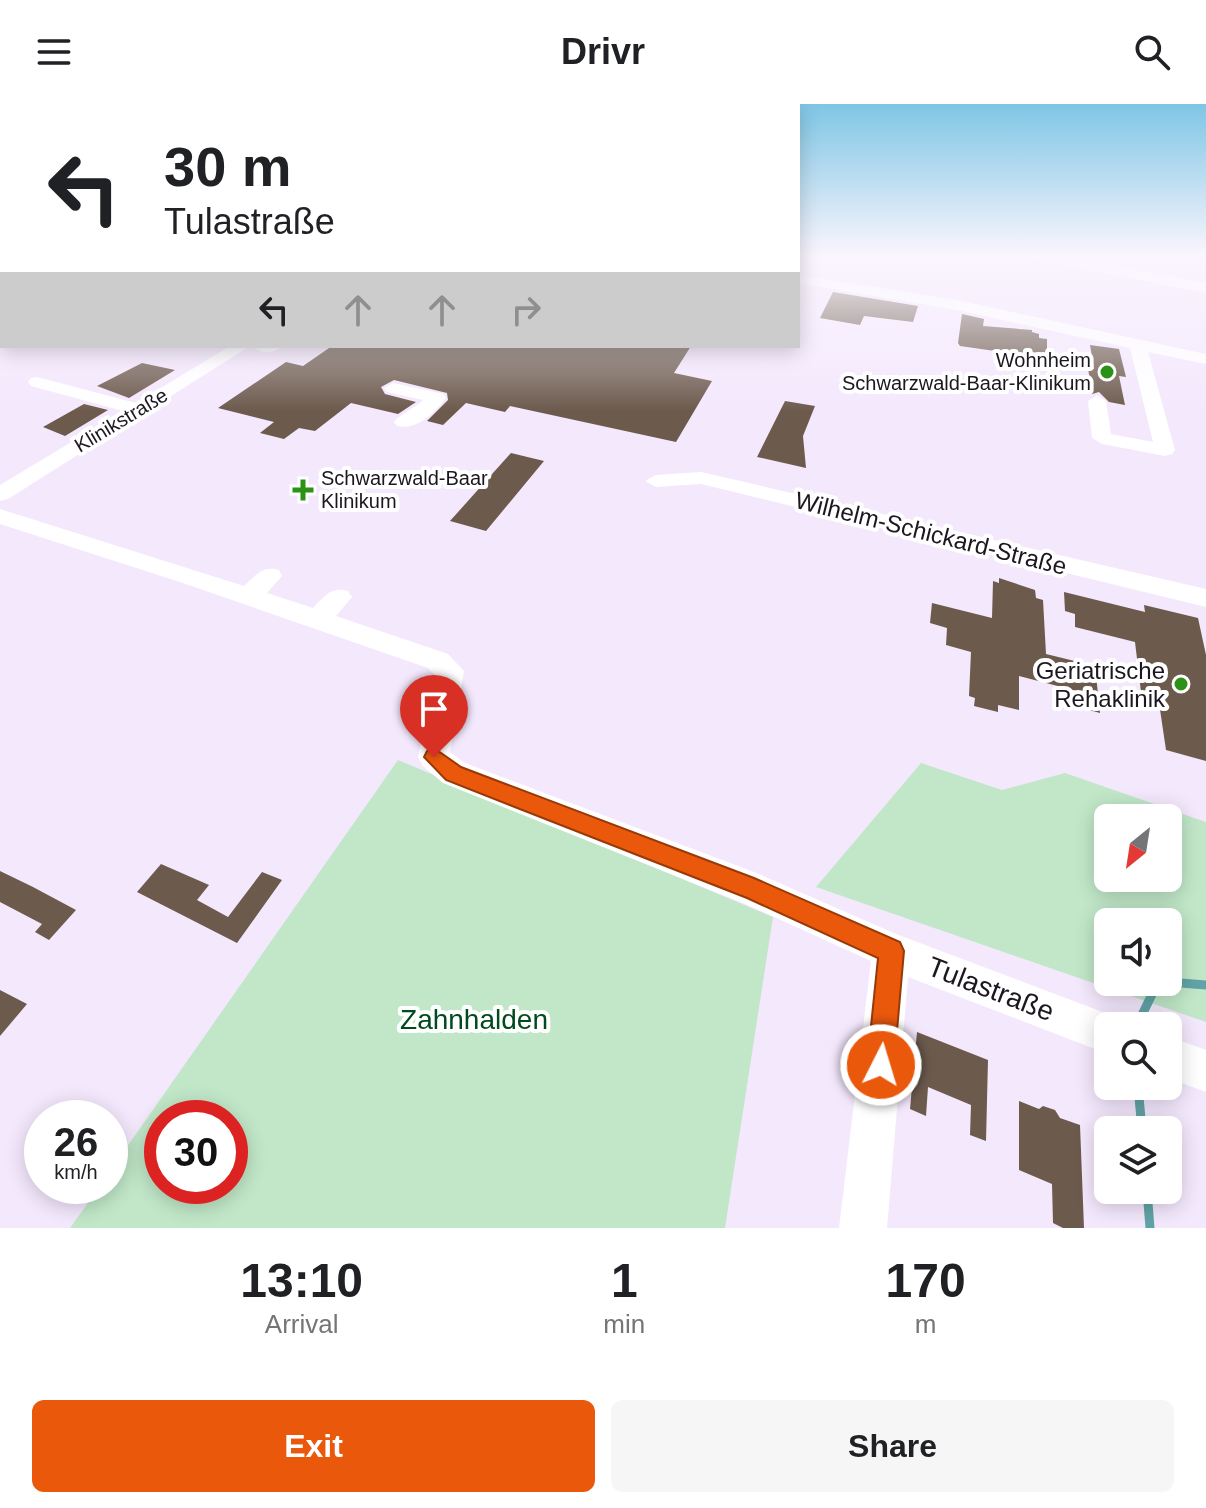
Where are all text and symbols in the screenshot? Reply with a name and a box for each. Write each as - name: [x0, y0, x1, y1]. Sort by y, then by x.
- icon: menu: [32, 30, 76, 74]
- icon: search: [1130, 30, 1174, 74]
- text: Drivr: [561, 31, 645, 72]
- text: 30 m: [164, 135, 292, 198]
- icon: left: [32, 136, 136, 240]
- text: Tulastraße: [164, 201, 335, 242]
- icon: left: [252, 288, 296, 332]
- icon: ahead: [336, 288, 380, 332]
- icon: ahead: [420, 288, 464, 332]
- icon: right: [504, 288, 548, 332]
- place label: Wohnheim Schwarzwald-Baar-Klinikum: [842, 349, 1091, 394]
- marker: Wohnheim Schwarzwald-Baar-Klinikum: [1098, 363, 1116, 381]
- street label: Klinikstraße: [71, 384, 171, 456]
- place label: Schwarzwald-Baar Klinikum: [321, 467, 488, 512]
- marker: Schwarzwald-Baar Klinikum: [292, 479, 314, 501]
- street label: Wilhelm-Schickard-Straße: [793, 486, 1069, 580]
- place label: Geriatrische Rehaklinik: [1036, 657, 1166, 712]
- pin: [400, 675, 468, 757]
- marker: Geriatrische Rehaklinik: [1172, 675, 1190, 693]
- icon: arrive: [412, 687, 456, 731]
- north arrow: [1094, 804, 1182, 892]
- map controls: [1094, 804, 1182, 1204]
- button: sound: [1094, 908, 1182, 996]
- street label: Tulastraße: [923, 951, 1059, 1027]
- park label: Zahnhalden: [400, 1004, 548, 1035]
- button: search: [1094, 1012, 1182, 1100]
- position arrow: [839, 1023, 923, 1107]
- speed limit sign: 30: [144, 1100, 248, 1204]
- button: layers: [1094, 1116, 1182, 1204]
- text: 26: [54, 1120, 98, 1164]
- text: km/h: [54, 1161, 98, 1183]
- text: 13:10: [240, 1254, 363, 1307]
- text: 1: [611, 1254, 638, 1307]
- text: 170: [886, 1254, 966, 1307]
- text: Arrival: [265, 1309, 339, 1339]
- text: min: [603, 1309, 645, 1339]
- text: m: [915, 1309, 936, 1339]
- button: Exit: [32, 1400, 595, 1492]
- button: Share: [611, 1400, 1174, 1492]

